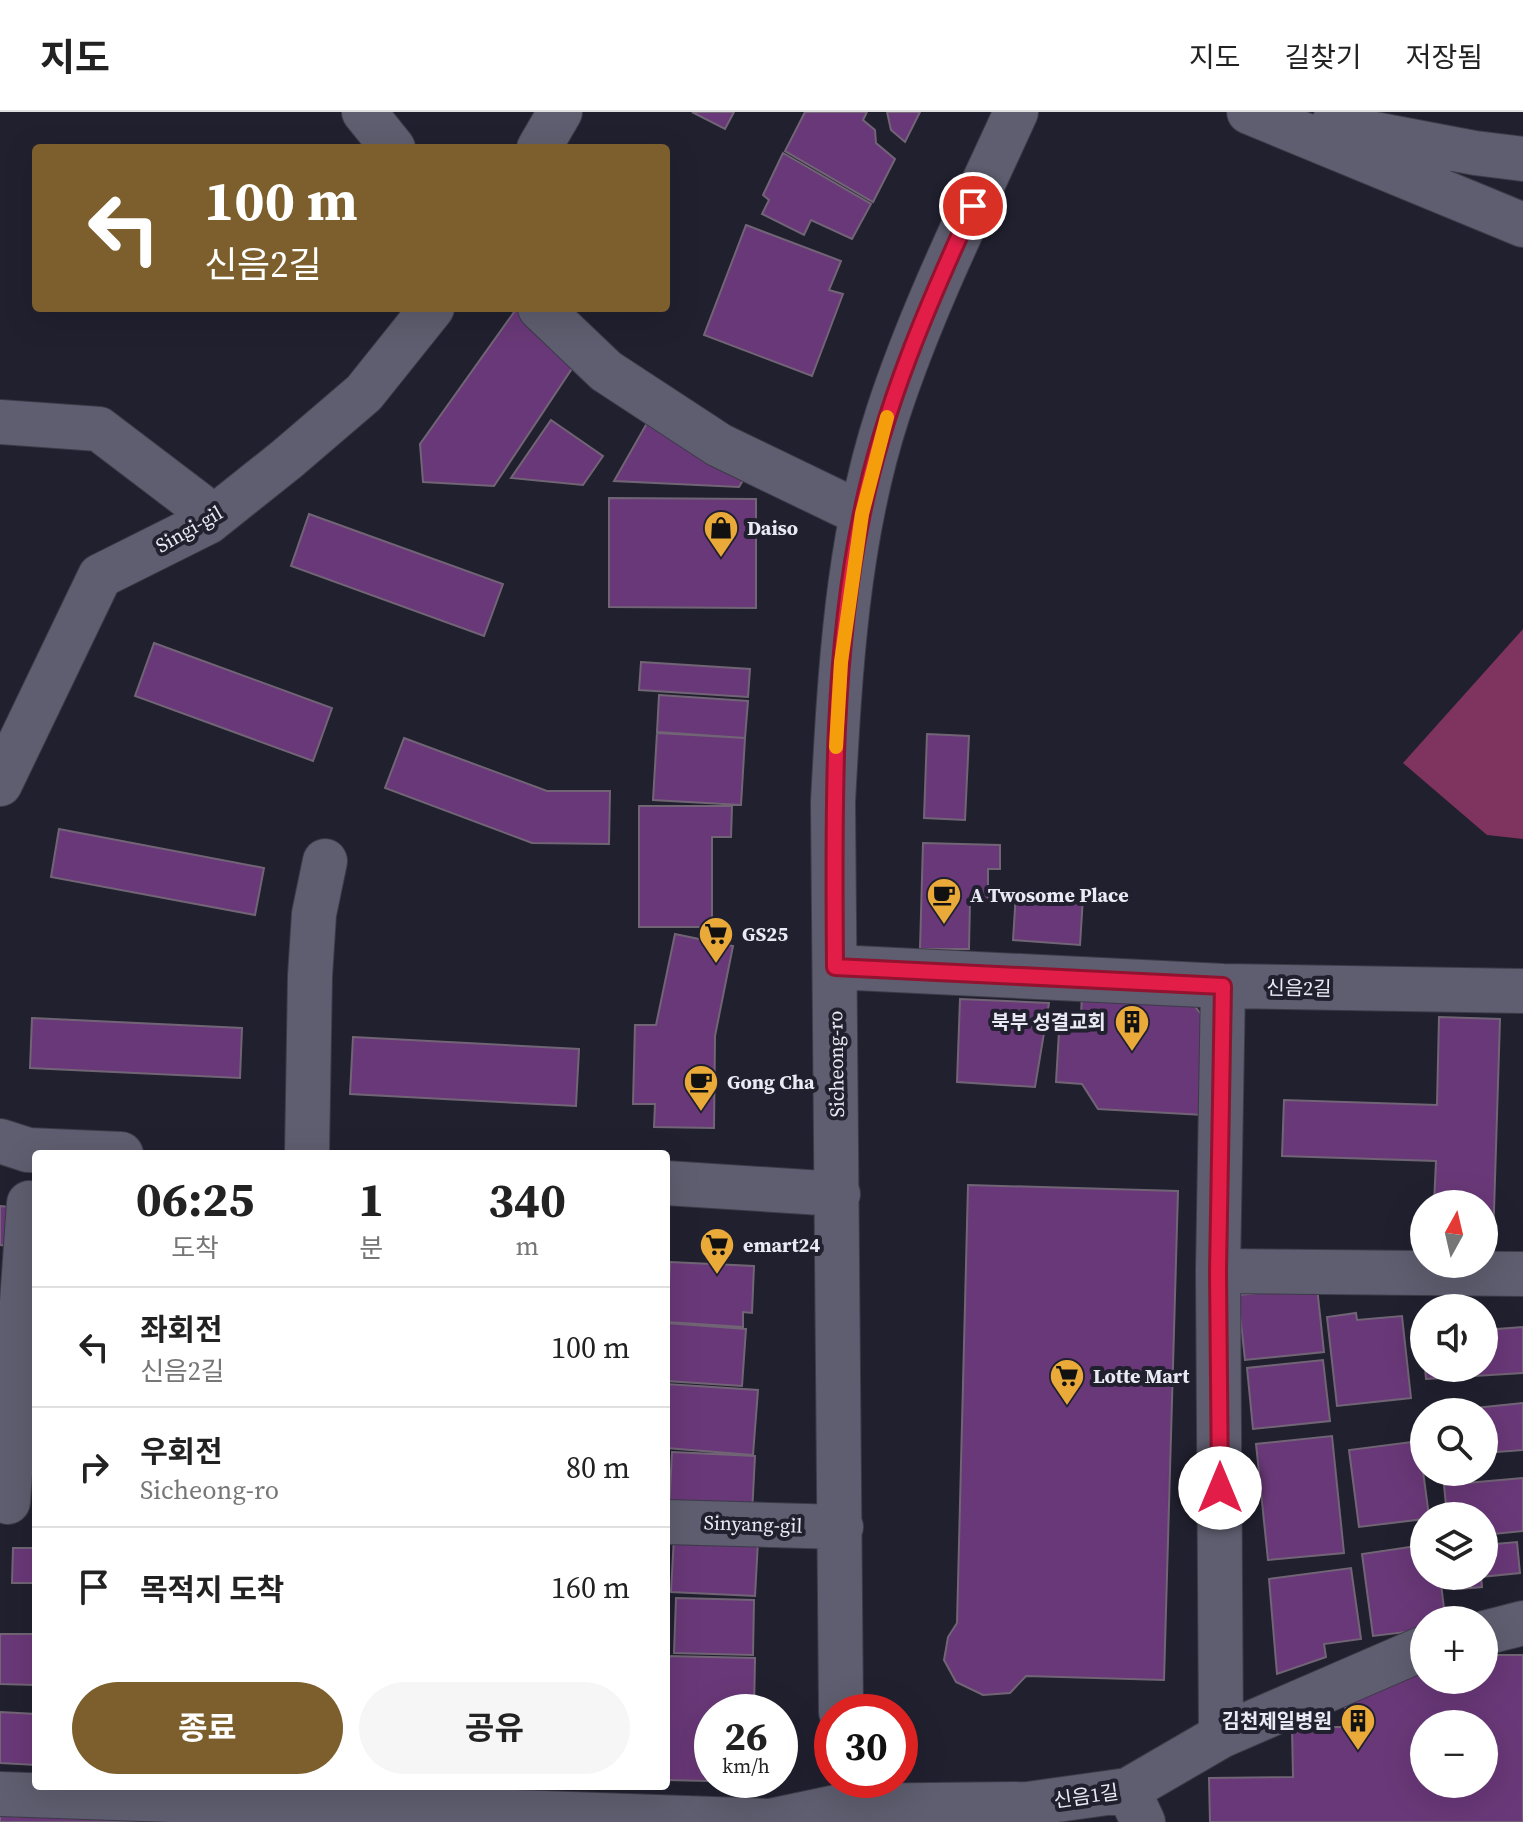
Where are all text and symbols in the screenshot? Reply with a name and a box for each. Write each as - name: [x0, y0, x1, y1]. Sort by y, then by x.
- text: 지도: [40, 32, 110, 84]
- text: 지도: [1189, 38, 1240, 76]
- text: 길찾기: [1284, 38, 1362, 76]
- text: 저장됨: [1406, 38, 1483, 76]
- text: 100 m: [204, 162, 358, 239]
- pin: [939, 172, 1007, 240]
- icon: left: [72, 176, 176, 280]
- icon: arrive: [951, 184, 995, 228]
- text: 신음2길: [204, 240, 321, 289]
- street label: Singi-gil: [150, 499, 228, 559]
- shop icon: Daiso: [702, 509, 740, 559]
- place label: Daiso: [747, 514, 798, 542]
- cafe icon: A Twosome Place: [925, 876, 963, 926]
- place label: A Twosome Place: [970, 881, 1129, 909]
- supermarket icon: GS25: [697, 915, 735, 965]
- place label: GS25: [742, 920, 788, 948]
- street label: 신음2길: [1266, 973, 1332, 1003]
- building icon: 북부 성결교회: [1113, 1003, 1151, 1053]
- place label: 북부 성결교회: [991, 1008, 1106, 1036]
- street label: Sicheong-ro: [821, 1010, 851, 1118]
- cafe icon: Gong Cha: [682, 1063, 720, 1113]
- place label: Gong Cha: [727, 1068, 815, 1096]
- text: 06:25: [136, 1166, 254, 1232]
- text: 1: [358, 1166, 384, 1232]
- text: 340: [488, 1167, 566, 1233]
- north arrow: [1410, 1190, 1498, 1278]
- map controls: [1410, 1190, 1498, 1798]
- supermarket icon: emart24: [698, 1226, 736, 1276]
- text: m: [515, 1228, 539, 1264]
- text: 도착: [171, 1230, 219, 1266]
- text: 분: [359, 1230, 383, 1266]
- place label: emart24: [743, 1231, 820, 1259]
- button: sound: [1410, 1294, 1498, 1382]
- text: 좌회전: [140, 1309, 223, 1350]
- icon: left: [72, 1325, 116, 1369]
- text: 100 m: [551, 1327, 630, 1368]
- text: 신음2길: [140, 1353, 225, 1389]
- supermarket icon: Lotte Mart: [1048, 1357, 1086, 1407]
- place label: Lotte Mart: [1093, 1362, 1190, 1390]
- button: search: [1410, 1398, 1498, 1486]
- text: 우회전: [140, 1431, 223, 1472]
- icon: right: [72, 1445, 116, 1489]
- position arrow: [1178, 1446, 1262, 1530]
- text: 80 m: [566, 1447, 630, 1488]
- text: Sicheong-ro: [140, 1472, 279, 1508]
- button: layers: [1410, 1502, 1498, 1590]
- street label: Sinyang-gil: [703, 1508, 803, 1540]
- icon: arrive: [72, 1565, 116, 1609]
- text: 160 m: [551, 1567, 630, 1608]
- text: 목적지 도착: [140, 1569, 284, 1610]
- button: +: [1410, 1606, 1498, 1694]
- button: 종료: [72, 1682, 343, 1774]
- button: 공유: [359, 1682, 630, 1774]
- speed limit sign: 30: [814, 1694, 918, 1798]
- building icon: 김천제일병원: [1339, 1702, 1377, 1752]
- place label: 김천제일병원: [1222, 1707, 1332, 1735]
- text: 26: [724, 1709, 768, 1763]
- button: −: [1410, 1710, 1498, 1798]
- text: km/h: [722, 1752, 770, 1780]
- street label: 신음1길: [1052, 1778, 1120, 1814]

